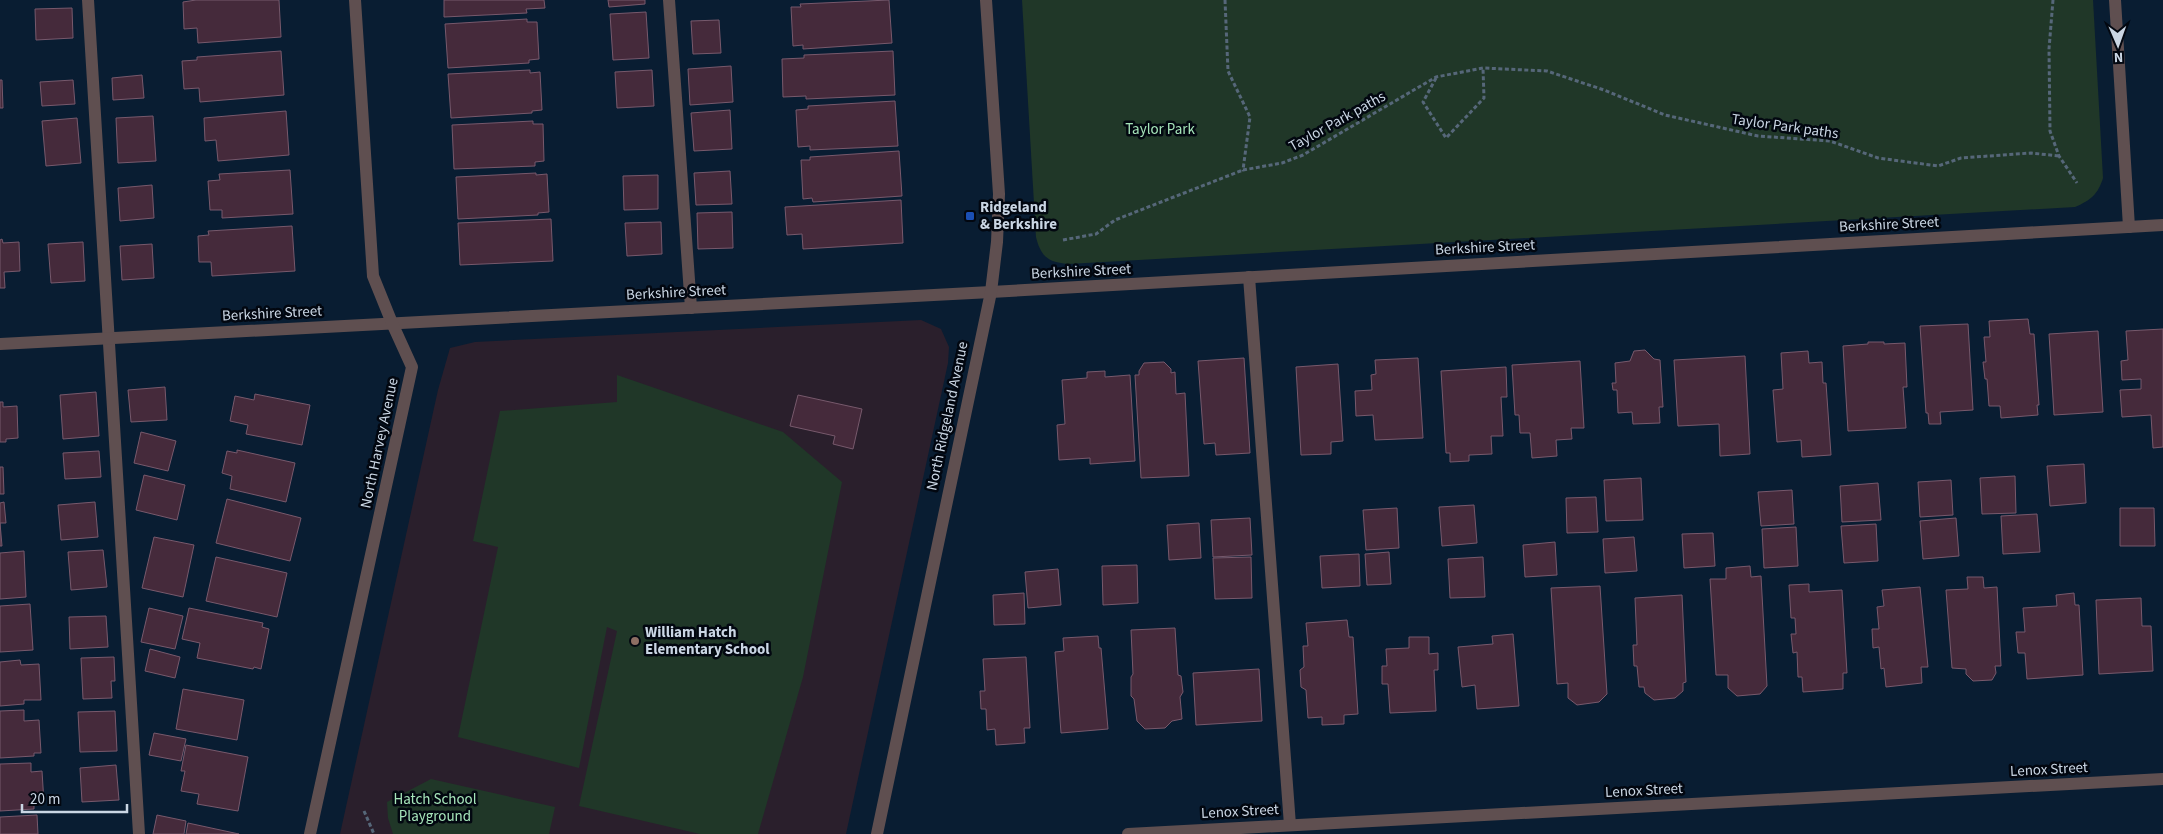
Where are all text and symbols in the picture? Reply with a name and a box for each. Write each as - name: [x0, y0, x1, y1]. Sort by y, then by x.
- north arrow: [2093, 20, 2143, 70]
- text: N: [2113, 47, 2123, 67]
- street label: Taylor Park paths: [1285, 86, 1389, 157]
- street label: Taylor Park paths: [1730, 109, 1840, 144]
- park label: Taylor Park: [1125, 119, 1195, 140]
- place label: Ridgeland & Berkshire: [980, 197, 1057, 235]
- marker: Ridgeland & Berkshire: [964, 210, 976, 222]
- street label: Berkshire Street: [1838, 211, 1940, 238]
- street label: Berkshire Street: [1434, 234, 1536, 261]
- street label: Berkshire Street: [1030, 258, 1132, 285]
- street label: Berkshire Street: [625, 279, 727, 306]
- street label: Berkshire Street: [221, 300, 323, 327]
- street label: North Ridgeland Avenue: [921, 340, 974, 493]
- street label: North Harvey Avenue: [355, 376, 404, 510]
- place label: William Hatch Elementary School: [645, 622, 770, 660]
- marker: William Hatch Elementary School: [629, 635, 641, 647]
- street label: Lenox Street: [2010, 757, 2088, 782]
- street label: Lenox Street: [1605, 778, 1683, 803]
- scale bar: [22, 782, 128, 814]
- text: 20 m: [30, 789, 60, 810]
- park label: Hatch School Playground: [393, 789, 477, 827]
- street label: Lenox Street: [1201, 799, 1279, 824]

